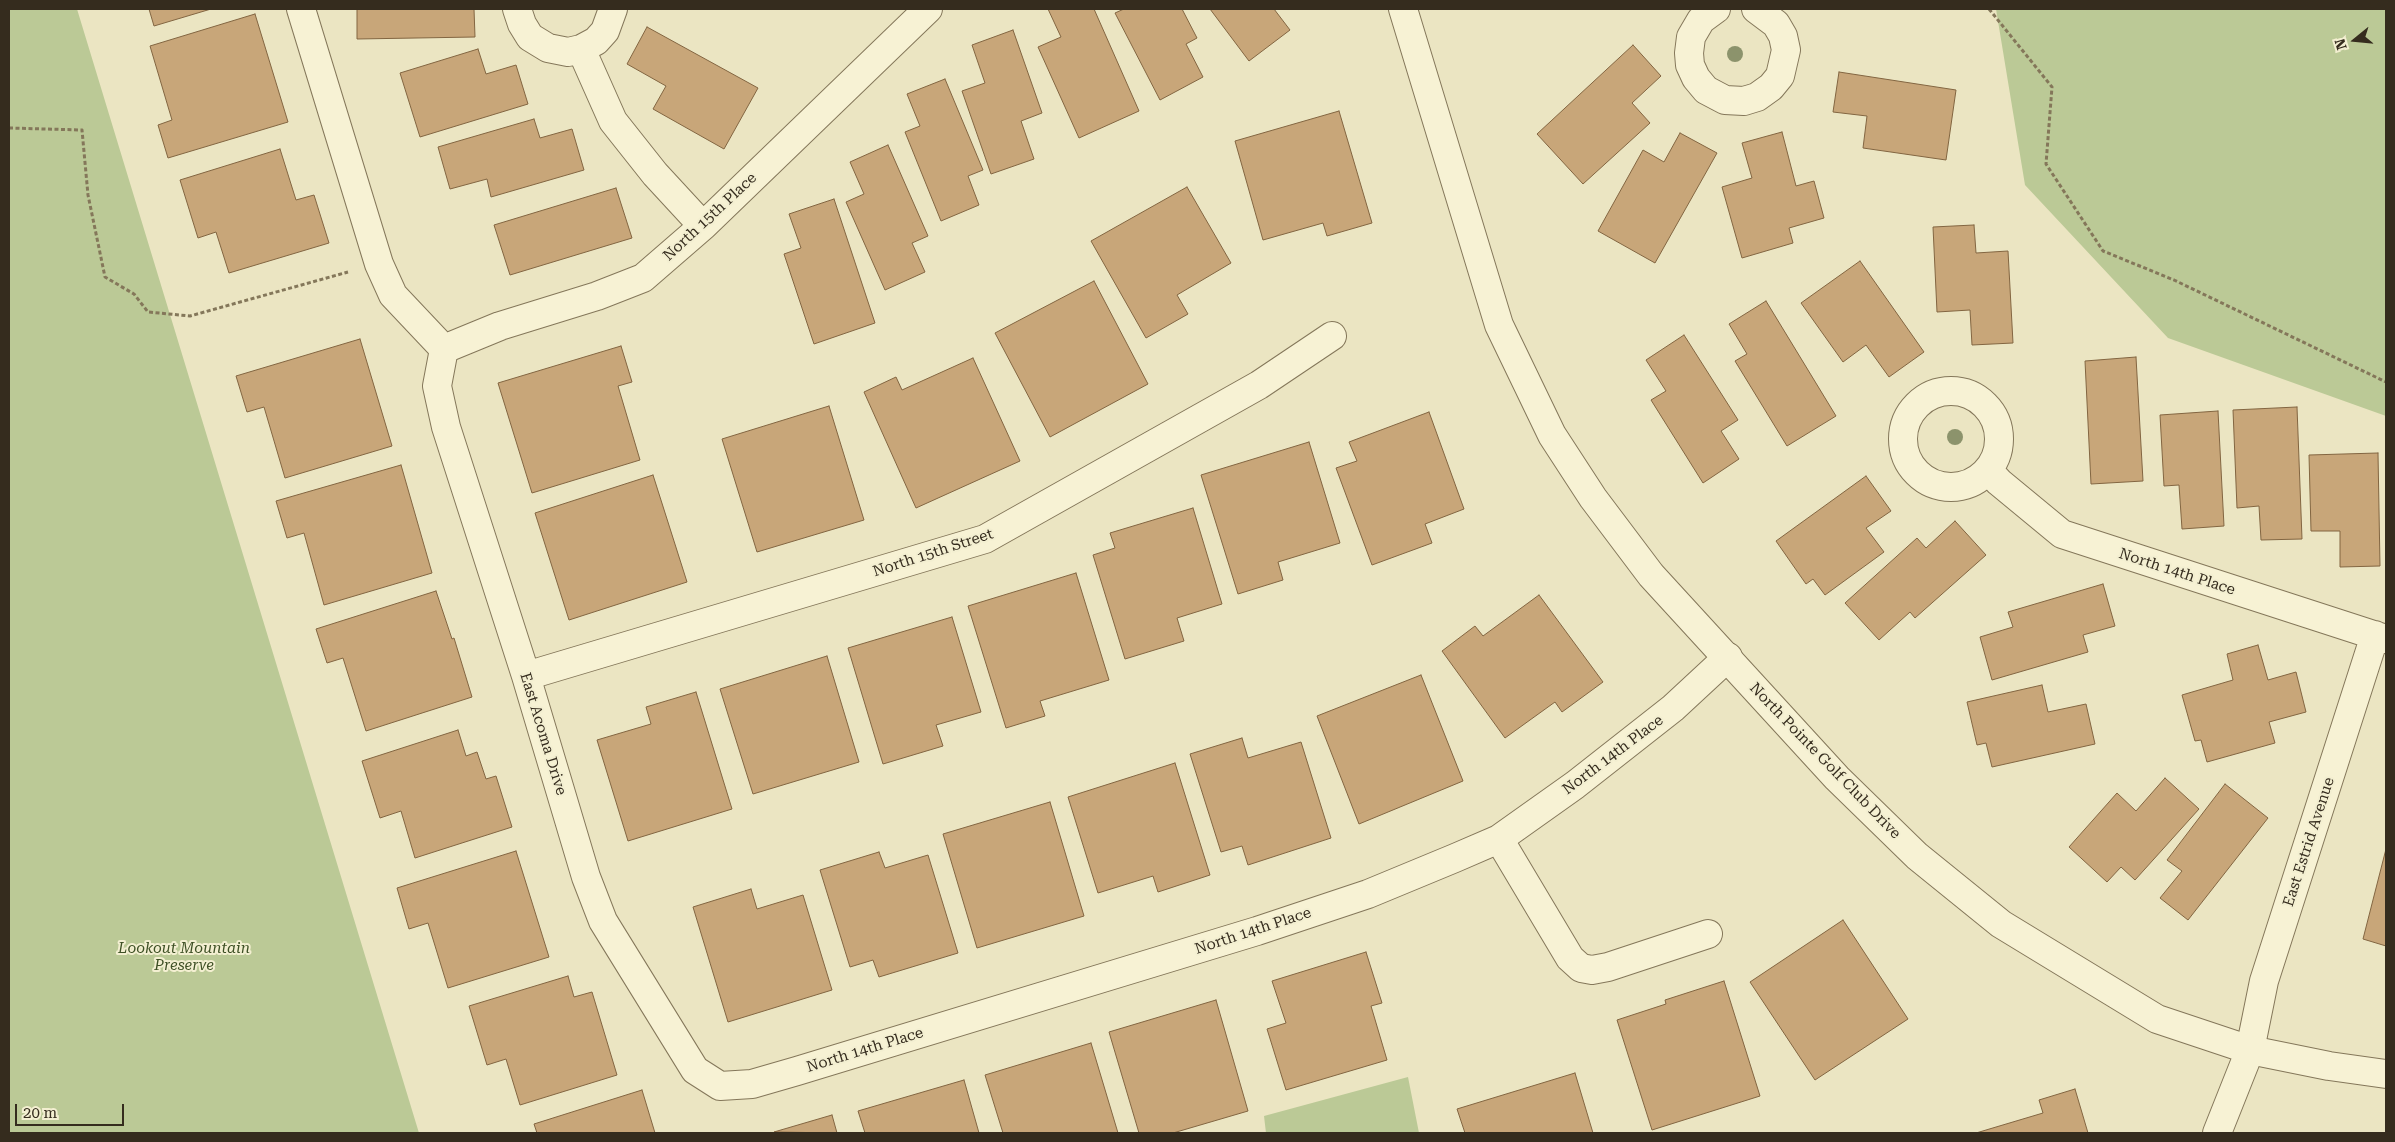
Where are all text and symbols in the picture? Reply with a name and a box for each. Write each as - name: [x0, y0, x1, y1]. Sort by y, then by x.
- north arrow: [2330, 15, 2380, 65]
- text: N: [2331, 37, 2350, 52]
- street label: North 15th Place: [660, 169, 760, 265]
- street label: North 15th Street: [871, 525, 995, 581]
- street label: North 14th Place: [2117, 545, 2237, 599]
- street label: East Acoma Drive: [516, 671, 570, 797]
- street label: North Pointe Golf Club Drive: [1746, 679, 1904, 843]
- street label: North 14th Place: [1559, 711, 1667, 799]
- street label: East Estrid Avenue: [2280, 775, 2338, 909]
- street label: North 14th Place: [1193, 904, 1313, 958]
- park label: Lookout Mountain Preserve: [118, 940, 250, 975]
- street label: North 14th Place: [804, 1024, 926, 1076]
- scale bar: [18, 1094, 126, 1126]
- text: 20 m: [23, 1104, 57, 1122]

